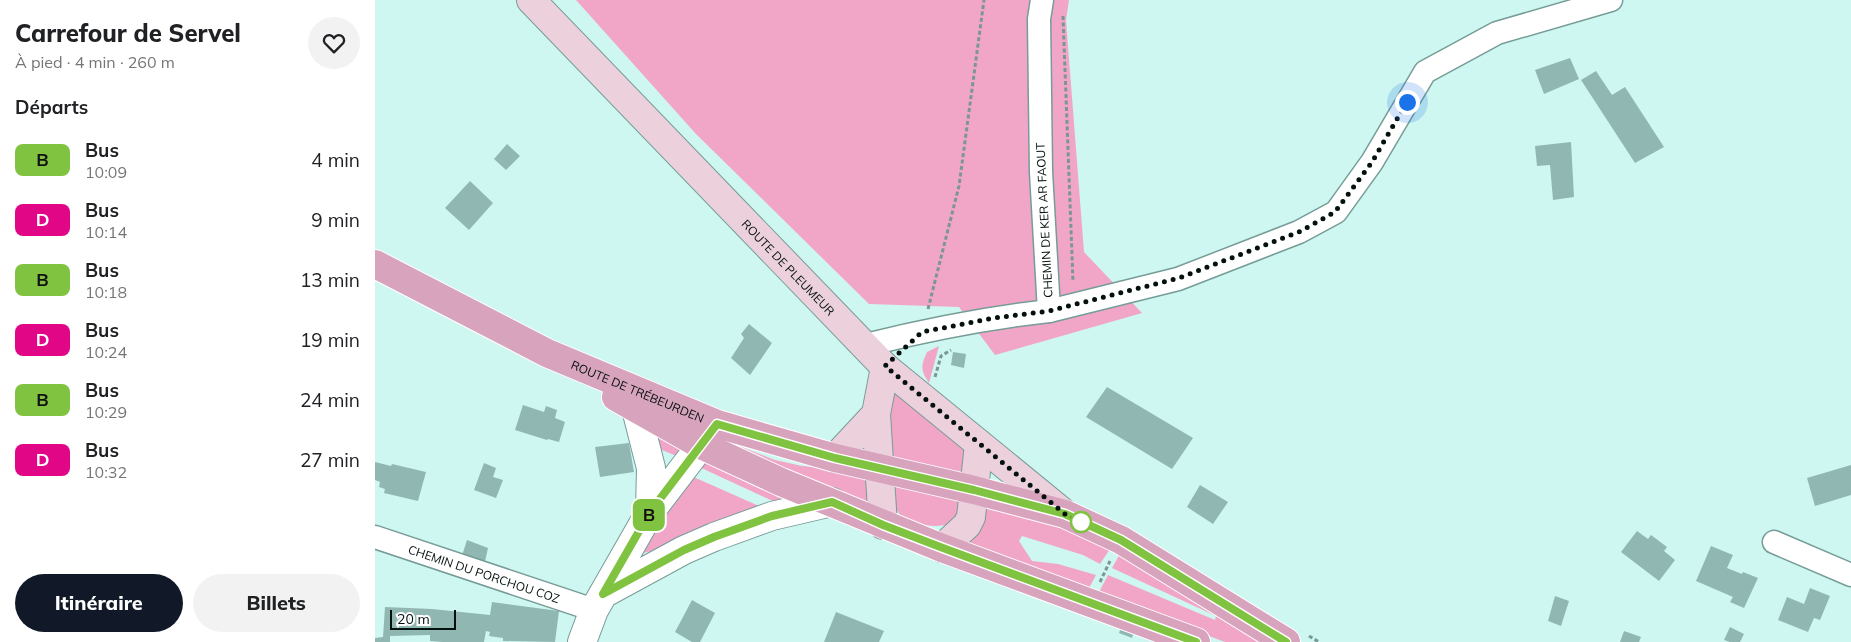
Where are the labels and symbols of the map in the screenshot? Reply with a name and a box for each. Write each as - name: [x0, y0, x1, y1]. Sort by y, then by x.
- your location: [1395, 90, 1420, 115]
- street label: CHEMIN DE KER AR FAOUT: [1032, 141, 1056, 298]
- street label: ROUTE DE PLEUMEUR: [739, 216, 838, 318]
- street label: ROUTE DE TRÉBEURDEN: [569, 356, 707, 425]
- line badge: B: [633, 499, 665, 531]
- unlabelled marker: [1070, 511, 1092, 533]
- street label: CHEMIN DU PORCHOU COZ: [406, 541, 562, 606]
- scale bar: [390, 607, 456, 630]

